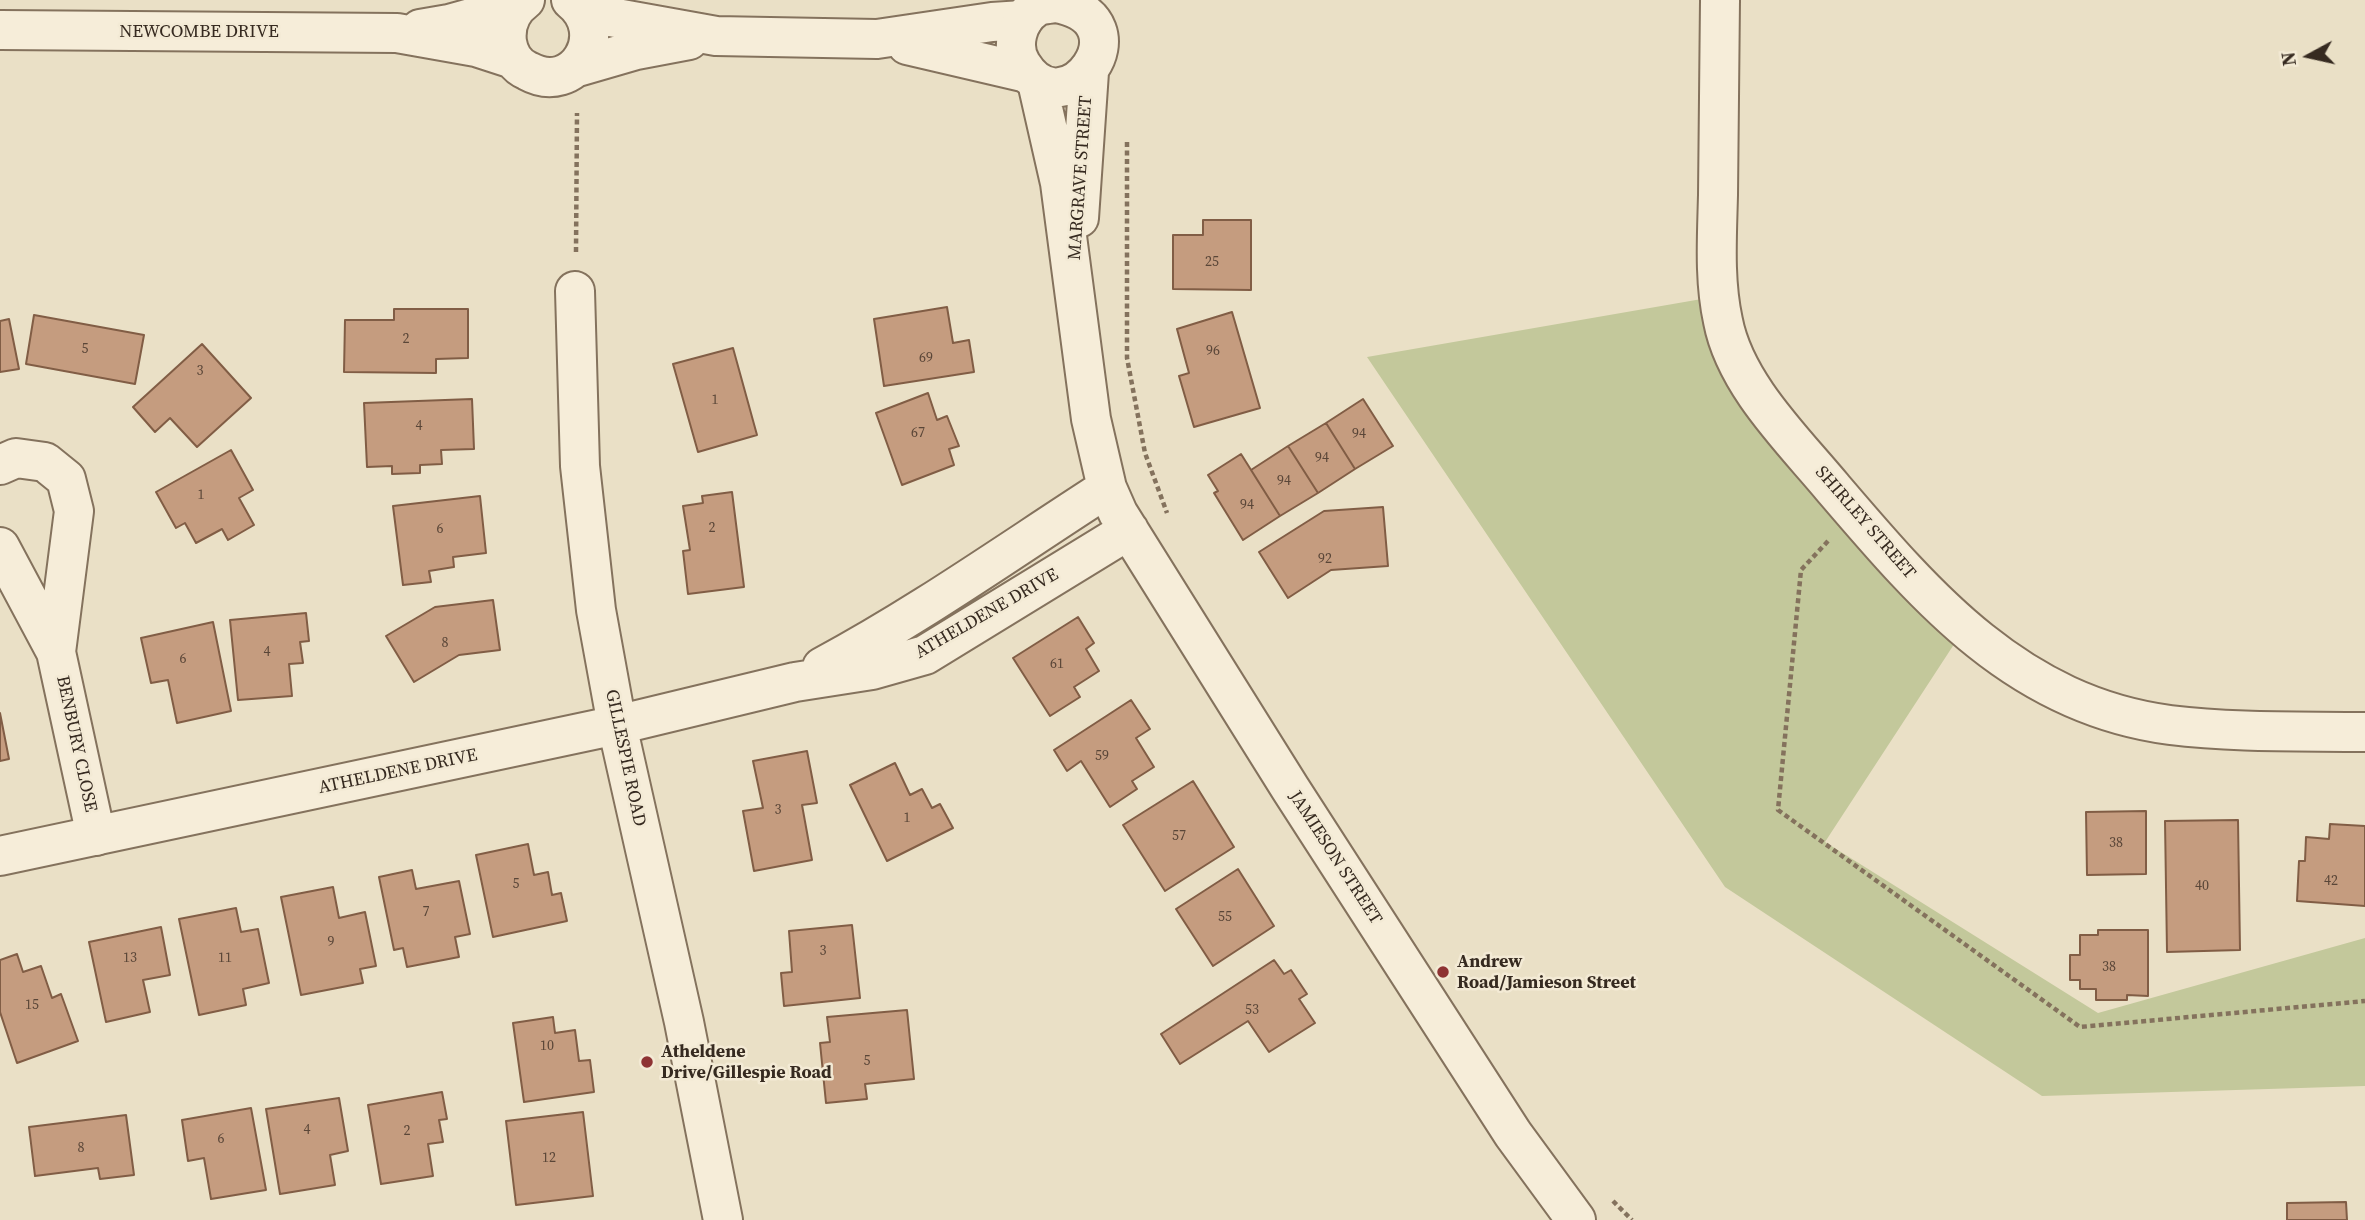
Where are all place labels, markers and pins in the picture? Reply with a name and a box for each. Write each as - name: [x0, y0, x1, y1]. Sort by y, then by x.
- place label: Andrew Road/Jamieson Street: [1457, 951, 1636, 993]
- marker: Andrew Road/Jamieson Street: [1435, 964, 1451, 980]
- place label: Atheldene Drive/Gillespie Road: [661, 1041, 832, 1084]
- marker: Atheldene Drive/Gillespie Road: [639, 1054, 655, 1070]

